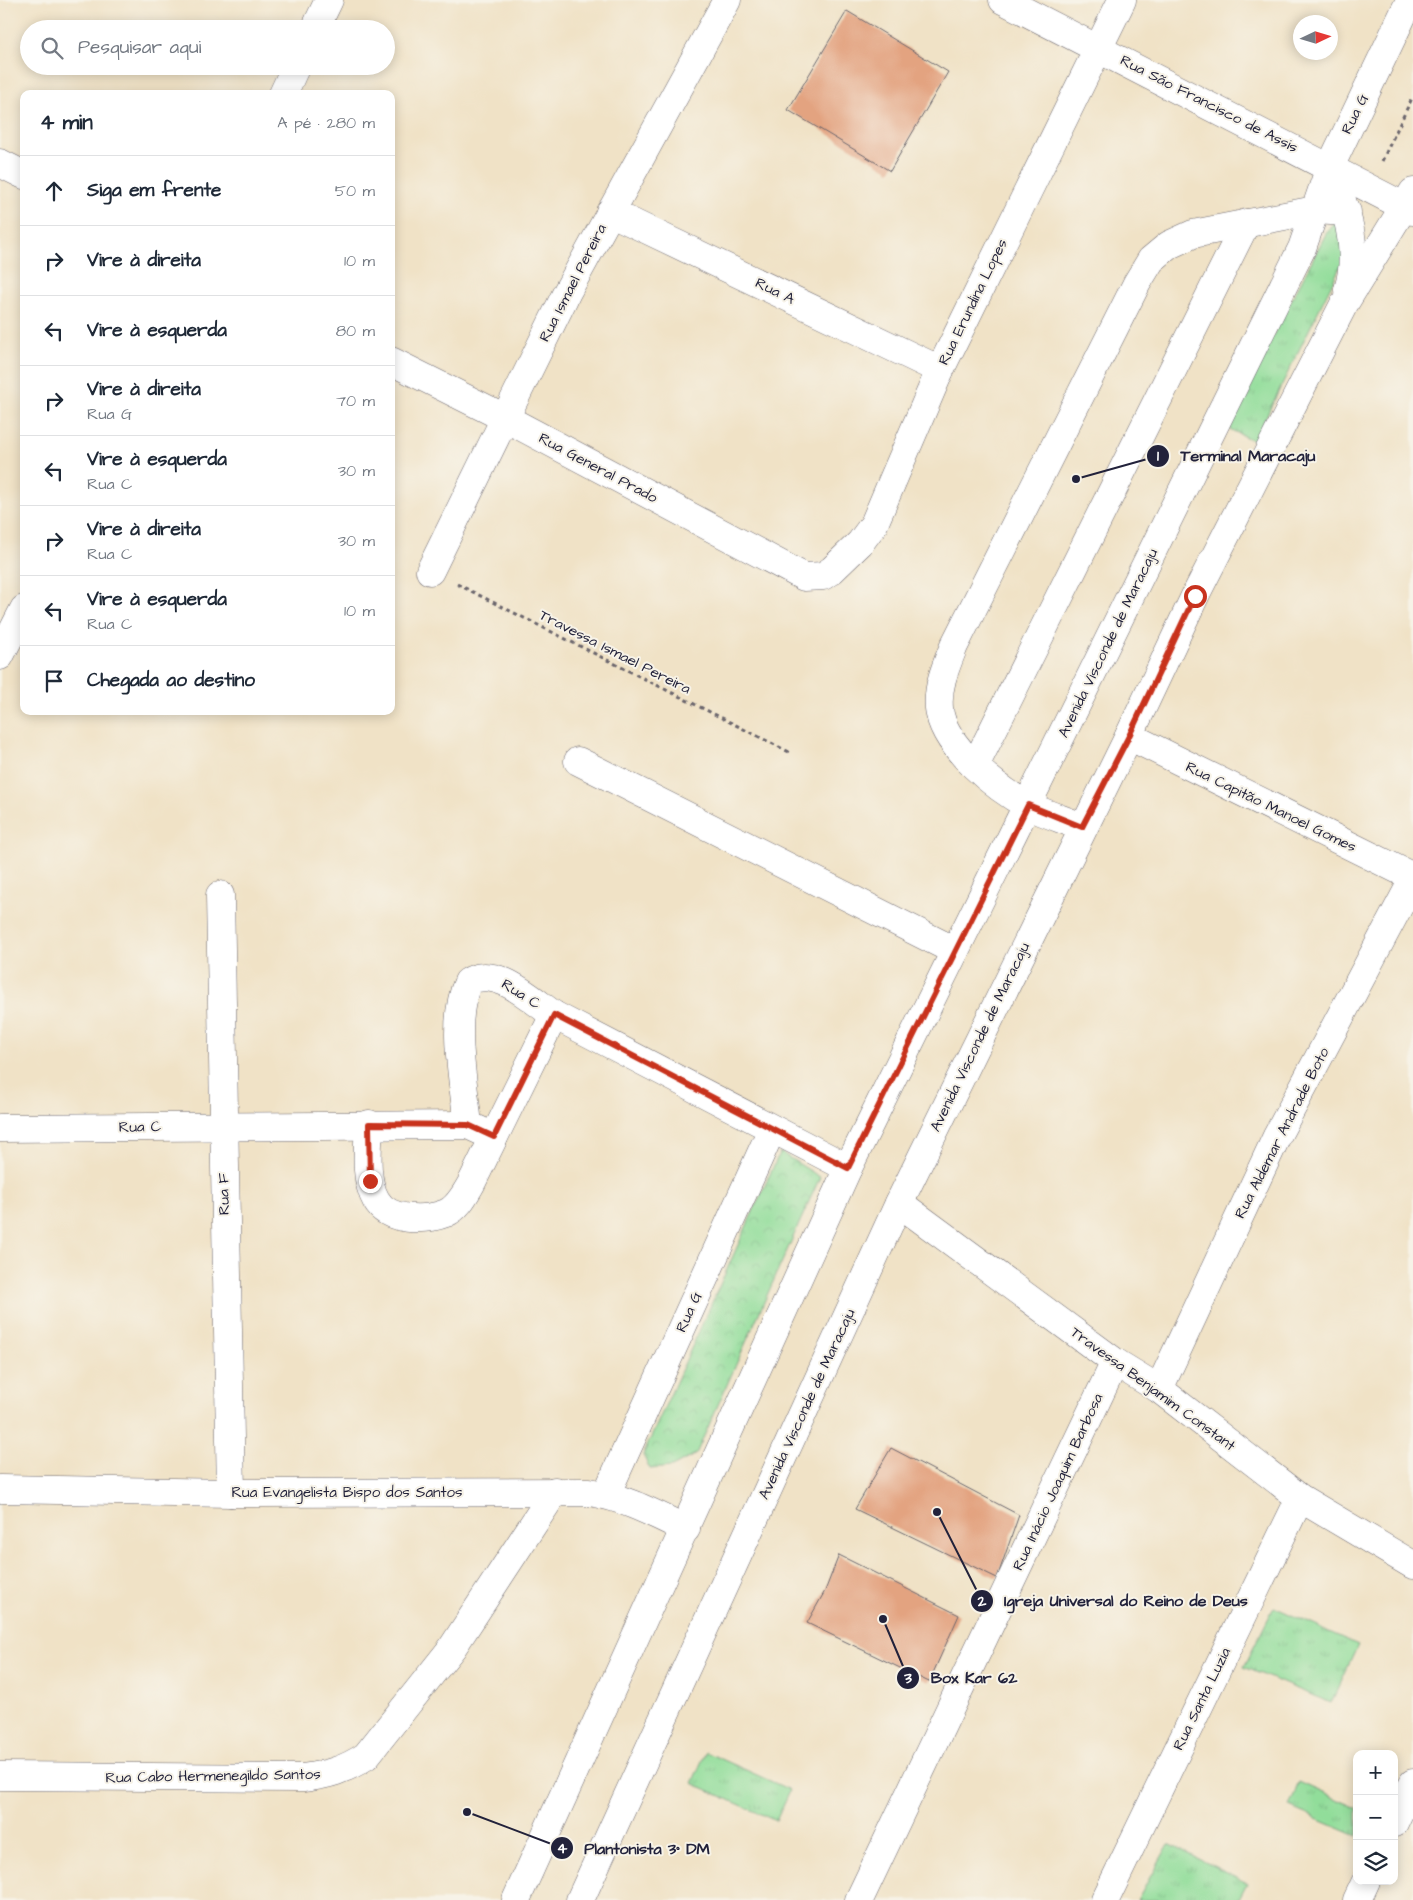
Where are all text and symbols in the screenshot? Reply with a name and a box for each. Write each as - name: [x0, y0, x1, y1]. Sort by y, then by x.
- north arrow: [1293, 15, 1338, 60]
- search box: [20, 20, 395, 75]
- icon: search: [38, 34, 66, 62]
- text: Pesquisar aqui: [78, 34, 201, 61]
- street label: Rua São Francisco de Assis: [1116, 50, 1302, 158]
- street label: Rua G: [1336, 90, 1374, 138]
- text: 4 min: [40, 108, 93, 137]
- text: A pé · 280 m: [277, 112, 375, 134]
- icon: ahead: [40, 177, 68, 205]
- text: Siga em frente: [87, 177, 221, 204]
- text: 50 m: [335, 180, 375, 202]
- street label: Rua Ismael Pereira: [534, 220, 612, 346]
- street label: Rua Erundina Lopes: [933, 235, 1013, 369]
- icon: right: [40, 247, 68, 275]
- text: Vire à direita: [87, 247, 201, 274]
- text: 10 m: [344, 250, 375, 272]
- street label: Rua A: [752, 272, 799, 310]
- icon: left: [40, 317, 68, 345]
- text: Vire à esquerda: [87, 317, 227, 344]
- text: 80 m: [336, 320, 375, 342]
- text: Vire à direita: [87, 376, 201, 403]
- icon: right: [40, 387, 68, 415]
- text: 70 m: [336, 390, 375, 412]
- text: Rua G: [87, 403, 132, 425]
- street label: Rua General Prado: [535, 428, 662, 509]
- callout: Terminal Maracaju: [1145, 440, 1325, 471]
- text: Terminal Maracaju: [1180, 445, 1315, 467]
- text: Vire à esquerda: [87, 446, 227, 473]
- text: 1: [1157, 446, 1159, 467]
- icon: left: [40, 457, 68, 485]
- text: 30 m: [338, 460, 375, 482]
- text: Rua C: [87, 473, 132, 495]
- text: Vire à direita: [87, 516, 201, 543]
- icon: right: [40, 527, 68, 555]
- text: 30 m: [338, 530, 375, 552]
- text: Rua C: [87, 543, 132, 565]
- street label: Avenida Visconde de Maracaju: [1053, 544, 1163, 741]
- route start: [1184, 585, 1207, 608]
- text: Vire à esquerda: [87, 586, 227, 613]
- icon: left: [40, 597, 68, 625]
- text: 10 m: [344, 600, 375, 622]
- street label: Travessa Ismael Pereira: [536, 605, 695, 700]
- text: Rua C: [87, 613, 132, 635]
- icon: arrive: [40, 667, 68, 695]
- text: Chegada ao destino: [87, 667, 255, 694]
- street label: Rua Capitão Manoel Gomes: [1182, 756, 1360, 858]
- street label: Avenida Visconde de Maracaju: [925, 938, 1035, 1135]
- street label: Rua C: [497, 974, 545, 1014]
- street label: Rua Aldemar Andrade Boto: [1230, 1043, 1335, 1222]
- street label: Rua C: [119, 1116, 162, 1138]
- route end: [359, 1170, 382, 1193]
- street label: Rua F: [213, 1172, 235, 1215]
- street label: Rua G: [671, 1288, 707, 1336]
- street label: Avenida Visconde de Maracaju: [753, 1305, 861, 1503]
- street label: Travessa Benjamim Constant: [1066, 1322, 1240, 1456]
- street label: Rua Inácio Joaquim Barbosa: [1008, 1390, 1109, 1574]
- street label: Rua Evangelista Bispo dos Santos: [231, 1482, 463, 1504]
- callout: Igreja Universal do Reino de Deus: [969, 1585, 1258, 1616]
- text: Igreja Universal do Reino de Deus: [1004, 1590, 1248, 1614]
- text: 2: [977, 1591, 987, 1612]
- street label: Rua Santa Luzia: [1168, 1644, 1236, 1754]
- callout: Box Kar 62: [895, 1662, 1027, 1693]
- text: Box Kar 62: [931, 1667, 1018, 1689]
- text: 3: [903, 1668, 912, 1689]
- map controls: [1353, 1750, 1398, 1885]
- button: +: [1353, 1750, 1398, 1795]
- street label: Rua Cabo Hermenegildo Santos: [105, 1764, 321, 1789]
- button: −: [1353, 1795, 1398, 1840]
- callout: Plantonista 3° DM: [549, 1833, 720, 1864]
- text: 4: [557, 1838, 568, 1859]
- text: Plantonista 3° DM: [584, 1838, 710, 1860]
- button: layers: [1353, 1840, 1398, 1885]

